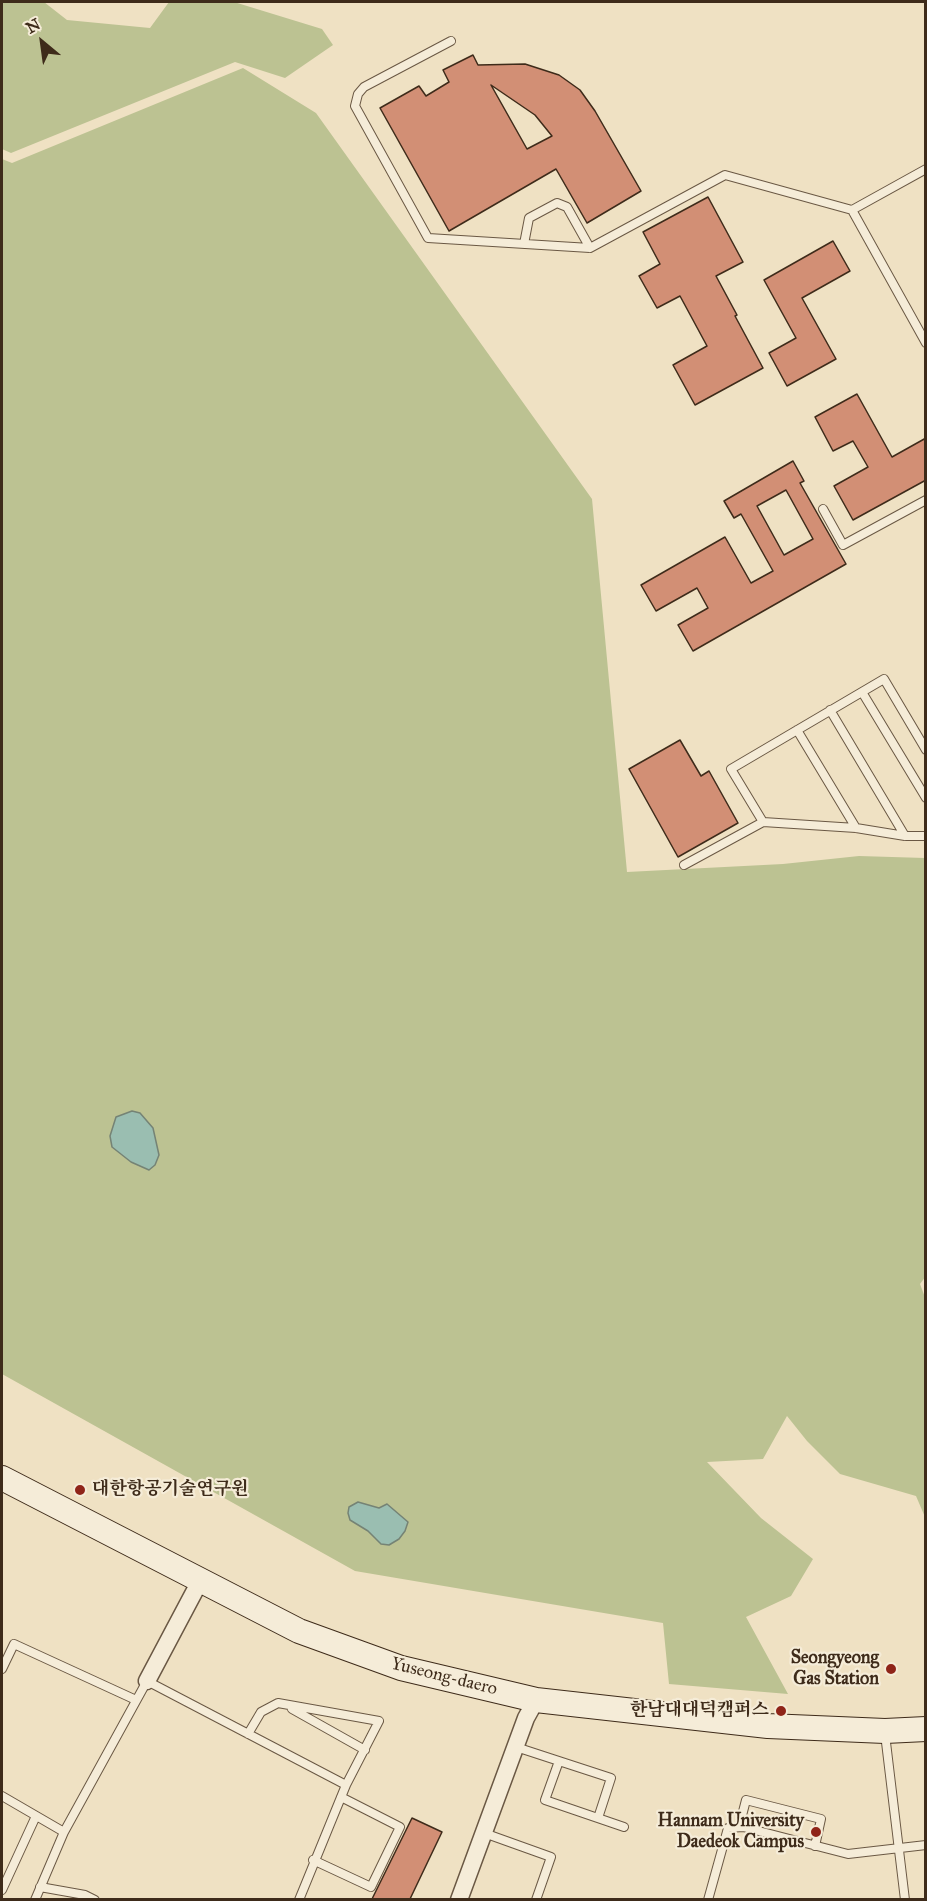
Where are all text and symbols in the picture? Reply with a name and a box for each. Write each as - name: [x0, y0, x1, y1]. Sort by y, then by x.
- north arrow: [12, 12, 72, 72]
- text: N: [22, 14, 44, 37]
- place label: 대한항공기술연구원: [92, 1479, 248, 1501]
- marker: 대한항공기술연구원: [73, 1483, 87, 1497]
- place label: Seongyeong Gas Station: [791, 1648, 879, 1690]
- street label: Yuseong-daero: [389, 1653, 499, 1701]
- marker: Seongyeong Gas Station: [884, 1662, 898, 1676]
- place label: 한남대대덕캠퍼스: [630, 1700, 769, 1722]
- marker: 한남대대덕캠퍼스: [774, 1704, 788, 1718]
- place label: Hannam University Daedeok Campus: [658, 1811, 804, 1854]
- marker: Hannam University Daedeok Campus: [809, 1825, 823, 1839]

